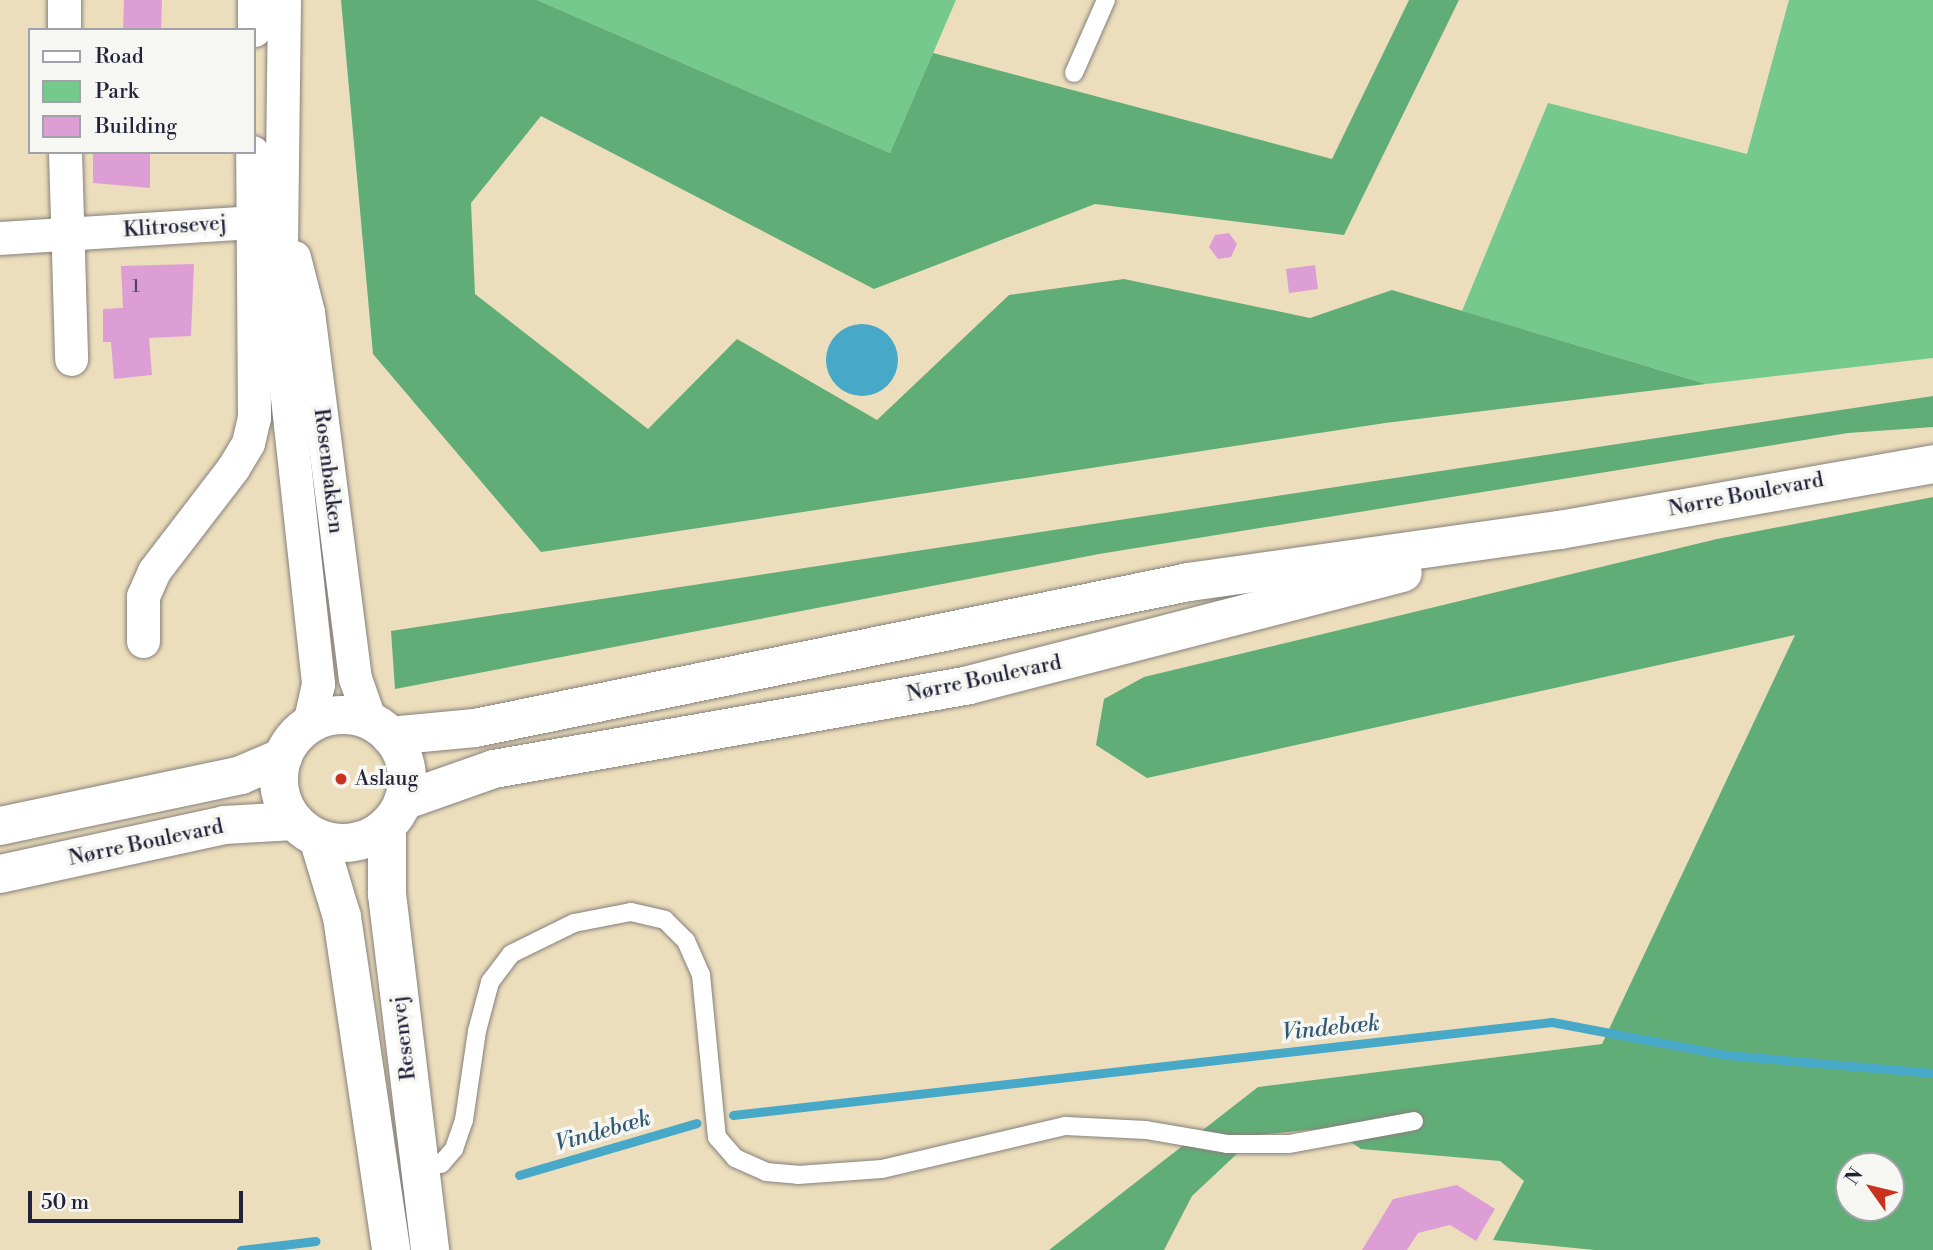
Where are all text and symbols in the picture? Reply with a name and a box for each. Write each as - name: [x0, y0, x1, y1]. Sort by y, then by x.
- legend: [28, 28, 256, 154]
- text: Road: [95, 44, 144, 70]
- text: Park: [95, 79, 139, 105]
- text: Building: [95, 114, 177, 140]
- street label: Klitrosevej: [122, 211, 228, 243]
- house number: 1: [132, 276, 140, 298]
- street label: Rosenbakken: [308, 407, 348, 535]
- street label: Nørre Boulevard: [1666, 468, 1826, 522]
- street label: Nørre Boulevard: [904, 650, 1064, 708]
- place label: Aslaug: [355, 766, 418, 792]
- marker: Aslaug: [333, 771, 349, 787]
- street label: Nørre Boulevard: [66, 814, 226, 872]
- street label: Resenvej: [386, 994, 422, 1082]
- water label: Vindebæk: [1281, 1009, 1381, 1047]
- water label: Vindebæk: [552, 1104, 654, 1158]
- north arrow: [1835, 1152, 1905, 1222]
- text: N: [1840, 1163, 1868, 1189]
- scale bar: [32, 1176, 247, 1220]
- text: 50 m: [41, 1190, 89, 1216]

